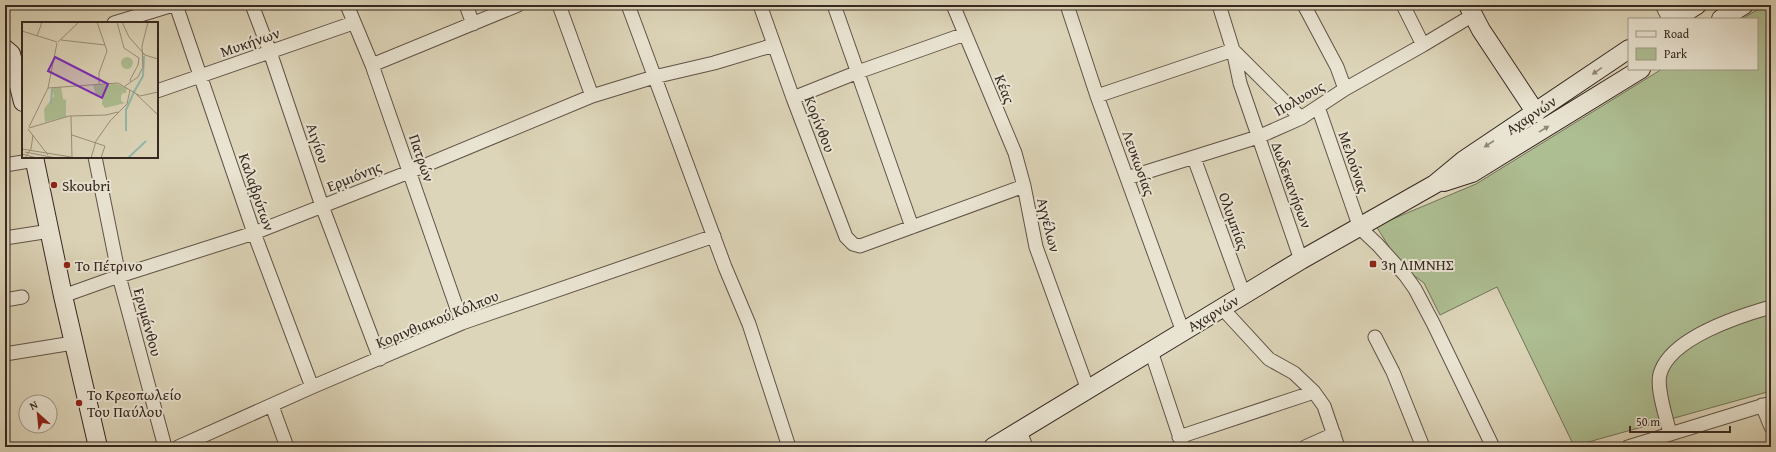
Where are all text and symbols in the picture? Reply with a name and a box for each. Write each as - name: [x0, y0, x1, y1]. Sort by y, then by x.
- legend: [1628, 18, 1758, 70]
- inset map: [22, 22, 158, 158]
- street label: Μυκήνων: [217, 22, 283, 62]
- text: Road: [1664, 25, 1690, 42]
- text: Park: [1664, 45, 1688, 62]
- one-way arrow: [1592, 67, 1602, 75]
- street label: Κέας: [990, 71, 1021, 107]
- street label: Πολυους: [1270, 75, 1328, 121]
- street label: Αχαρνών: [1502, 90, 1561, 140]
- street label: Κορίνθου: [800, 93, 840, 155]
- street label: Αιγίου: [301, 120, 335, 166]
- one-way arrow: [1538, 125, 1550, 132]
- street label: Λευκωσίας: [1117, 127, 1161, 199]
- street label: Μελούνας: [1334, 128, 1375, 196]
- street label: Πατρών: [404, 131, 440, 185]
- street label: Δωδεκανήσων: [1267, 139, 1317, 231]
- one-way arrow: [1483, 140, 1495, 147]
- street label: Καλαβρύτων: [234, 150, 280, 234]
- street label: Ερμιόνης: [323, 155, 385, 197]
- place label: Skoubri: [62, 175, 111, 196]
- marker: Skoubri: [49, 180, 59, 190]
- street label: Ολυμπίας: [1214, 189, 1254, 253]
- street label: Αγγέλων: [1032, 195, 1066, 255]
- place label: 3η ΛΙΜΝΗΣ: [1381, 254, 1454, 275]
- place label: Το Πέτρινο: [75, 255, 143, 276]
- marker: 3η ΛΙΜΝΗΣ: [1368, 259, 1378, 269]
- marker: Το Πέτρινο: [62, 260, 72, 270]
- street label: Ερυμάνθου: [129, 285, 167, 359]
- street label: Κορινθιακού Κόλπου: [372, 285, 502, 353]
- street label: Αχαρνών: [1183, 289, 1243, 337]
- place label: Το Κρεοπωλείο Του Παύλου: [87, 384, 181, 422]
- north arrow: [18, 394, 58, 434]
- text: N: [27, 396, 41, 414]
- marker: Το Κρεοπωλείο Του Παύλου: [74, 398, 84, 408]
- scale bar: [1630, 408, 1730, 434]
- text: 50 m: [1636, 413, 1660, 430]

